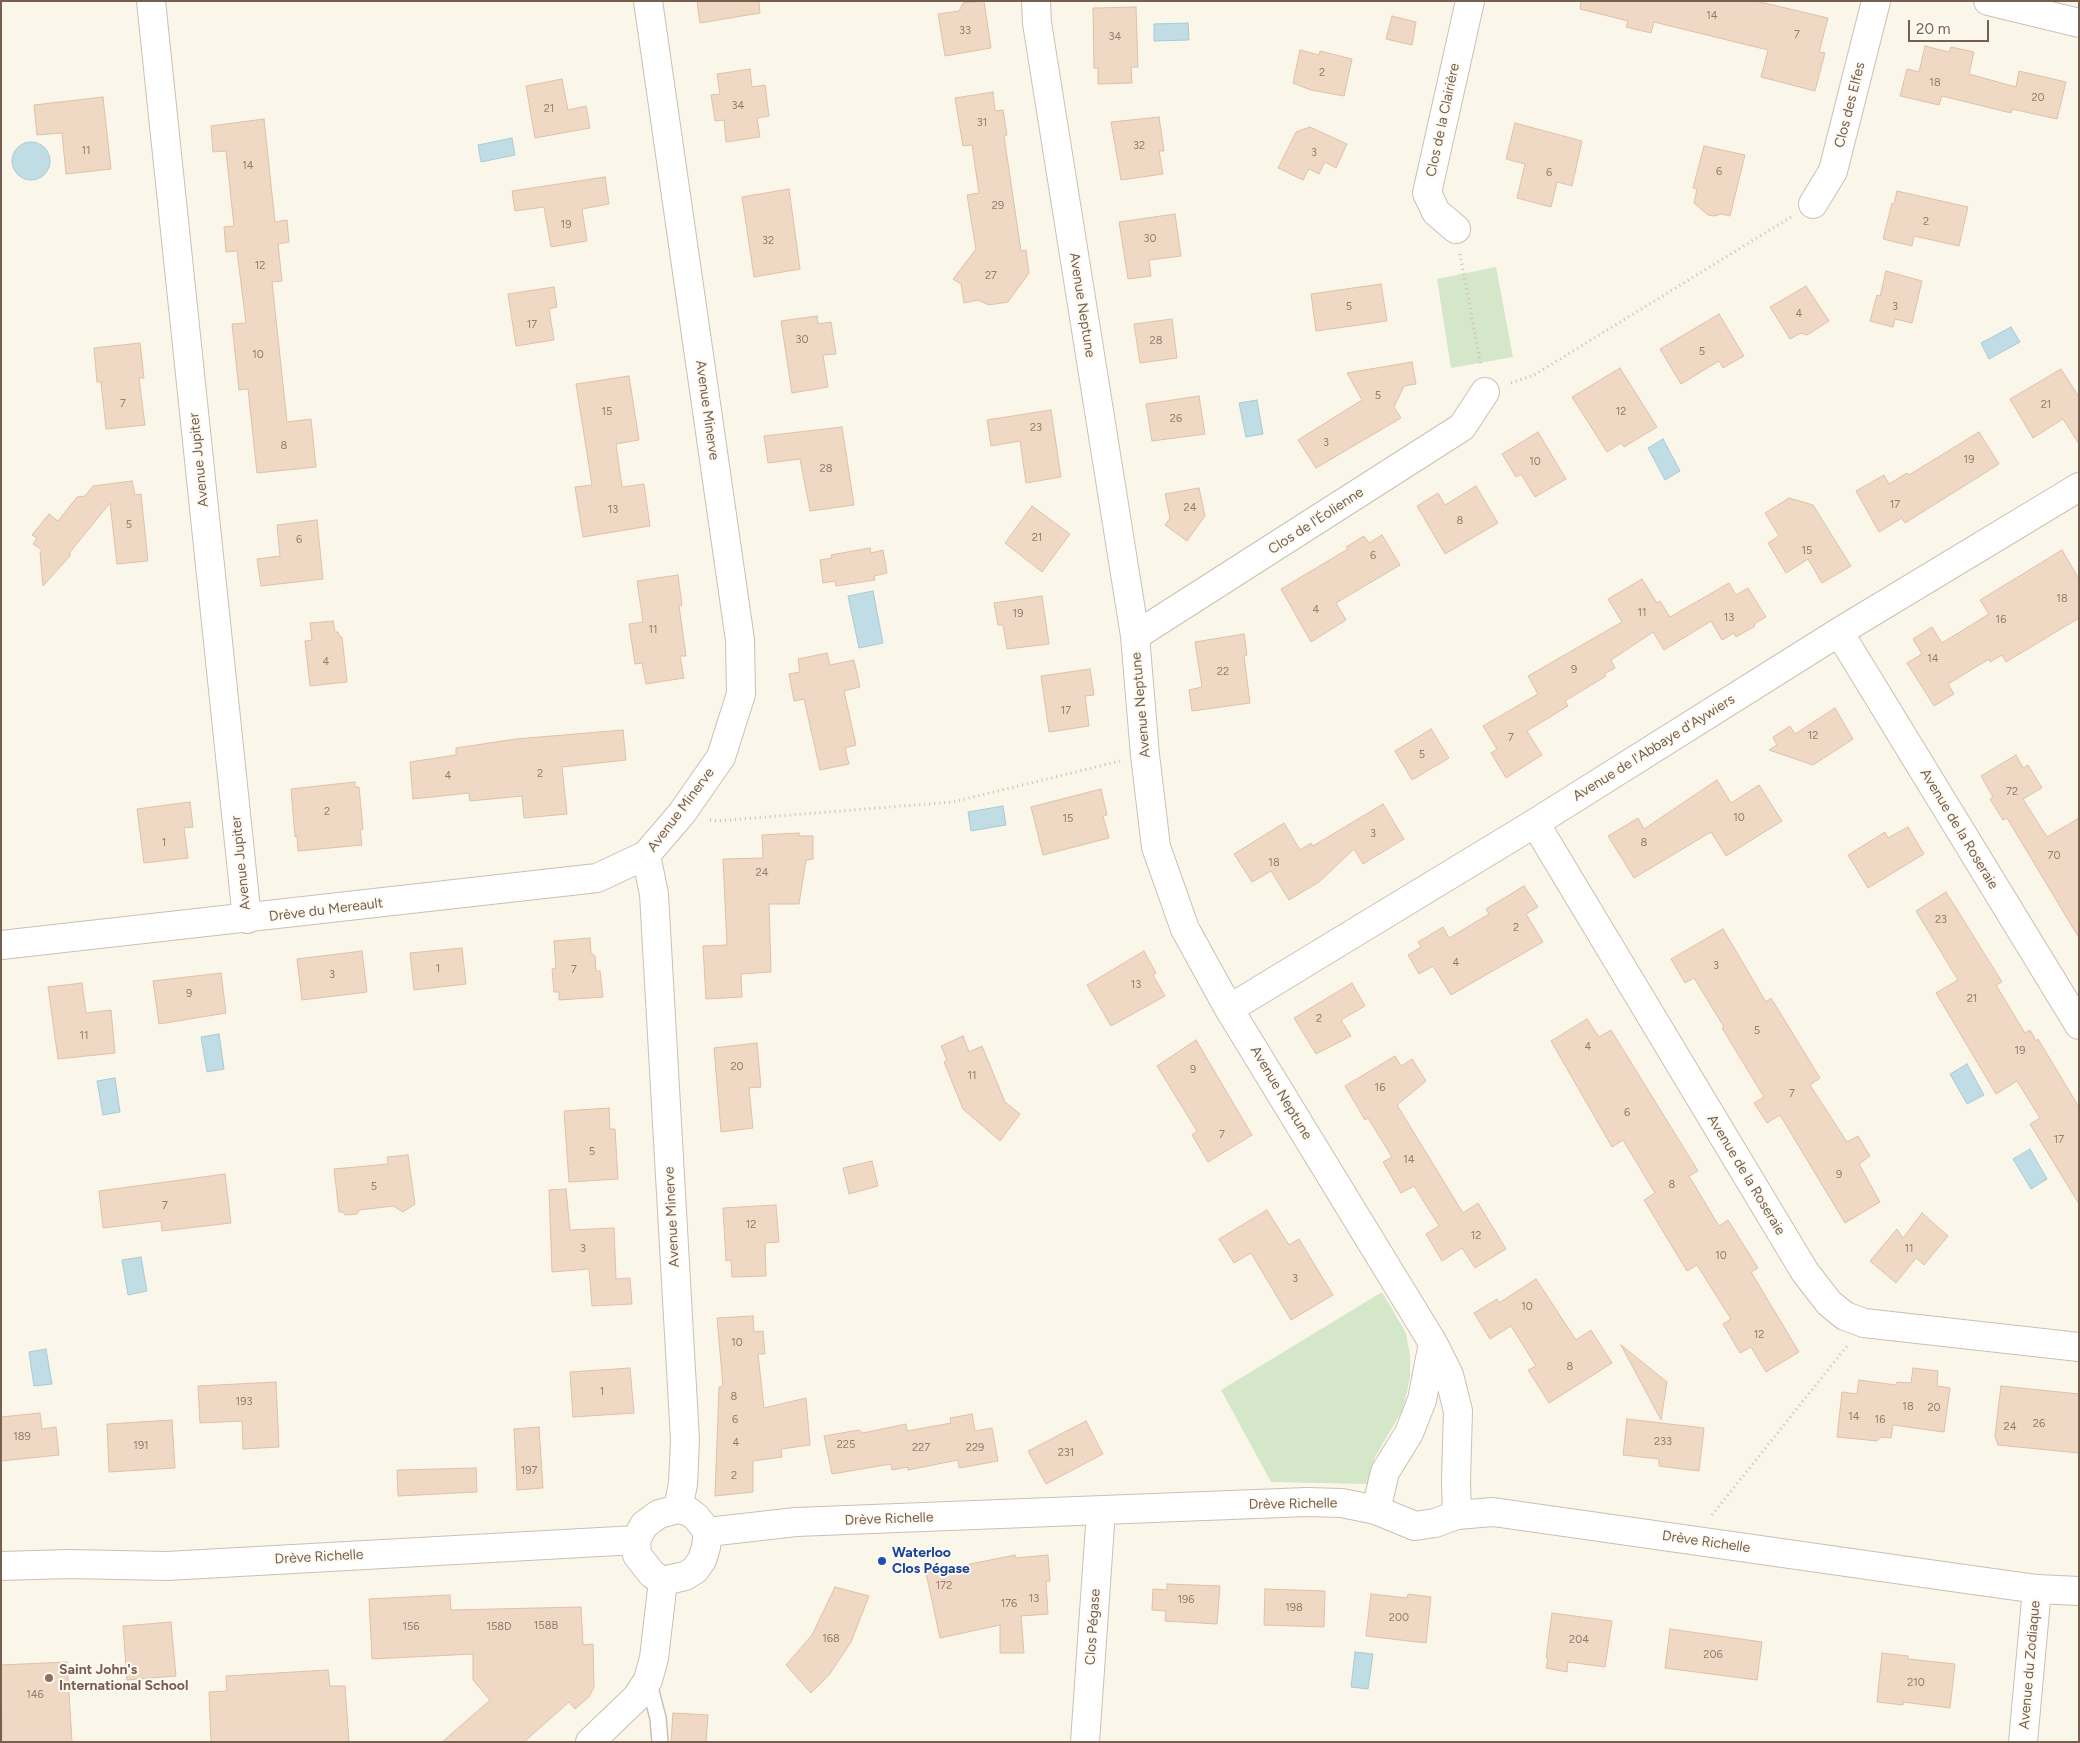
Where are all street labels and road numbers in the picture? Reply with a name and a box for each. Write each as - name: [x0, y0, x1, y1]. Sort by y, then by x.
- street label: Clos des Elfes: [1831, 60, 1869, 150]
- street label: Clos de la Clairière: [1423, 62, 1463, 178]
- street label: Avenue Neptune: [1065, 251, 1099, 359]
- street label: Avenue Minerve: [692, 359, 722, 461]
- street label: Avenue Jupiter: [186, 412, 212, 508]
- street label: Clos de l'Éolienne: [1265, 484, 1367, 558]
- street label: Avenue Neptune: [1128, 651, 1154, 759]
- street label: Avenue de l'Abbaye d'Aywiers: [1570, 691, 1738, 805]
- street label: Avenue Minerve: [644, 765, 718, 855]
- street label: Avenue de la Roseraie: [1916, 766, 2002, 892]
- street label: Avenue Jupiter: [228, 815, 254, 911]
- street label: Drève du Mereault: [268, 895, 384, 925]
- street label: Avenue Neptune: [1246, 1043, 1316, 1143]
- street label: Avenue de la Roseraie: [1703, 1112, 1789, 1238]
- street label: Avenue Minerve: [661, 1166, 683, 1268]
- street label: Drève Richelle: [1248, 1495, 1338, 1513]
- street label: Drève Richelle: [844, 1509, 934, 1529]
- street label: Drève Richelle: [1661, 1527, 1751, 1557]
- street label: Drève Richelle: [274, 1546, 364, 1568]
- street label: Clos Pégase: [1082, 1588, 1104, 1666]
- street label: Avenue du Zodiaque: [2016, 1600, 2044, 1730]

